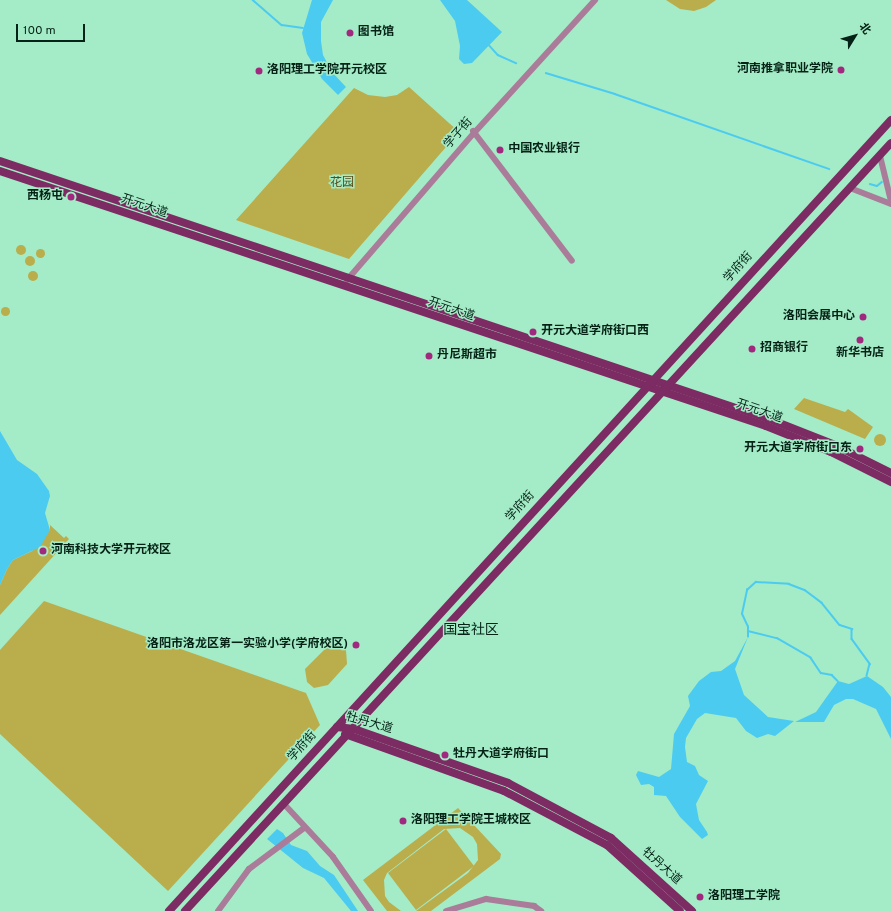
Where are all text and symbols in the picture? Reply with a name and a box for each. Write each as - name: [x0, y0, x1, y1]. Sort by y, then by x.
- scale bar: [18, 16, 87, 42]
- north arrow: [835, 16, 875, 56]
- text: 北: [856, 20, 873, 37]
- text: 100 m: [23, 23, 56, 39]
- place label: 图书馆: [358, 26, 394, 40]
- marker: 图书馆: [345, 28, 355, 38]
- place label: 河南推拿职业学院: [737, 63, 833, 77]
- place label: 洛阳理工学院开元校区: [267, 64, 387, 78]
- marker: 河南推拿职业学院: [836, 65, 846, 75]
- marker: 洛阳理工学院开元校区: [254, 66, 264, 76]
- street label: 学子街: [442, 116, 476, 152]
- place label: 中国农业银行: [508, 143, 580, 157]
- marker: 中国农业银行: [495, 145, 505, 155]
- park label: 花园: [330, 177, 354, 191]
- place label: 西杨屯: [27, 190, 63, 204]
- marker: 西杨屯: [66, 192, 76, 202]
- street label: 开元大道: [119, 192, 169, 222]
- street label: 学府街: [722, 250, 756, 286]
- street label: 开元大道: [426, 295, 476, 325]
- place label: 洛阳会展中心: [783, 310, 855, 324]
- marker: 洛阳会展中心: [858, 312, 868, 322]
- place label: 开元大道学府街口西: [541, 325, 649, 339]
- marker: 开元大道学府街口西: [528, 327, 538, 337]
- marker: 新华书店: [855, 335, 865, 345]
- place label: 招商银行: [760, 342, 808, 356]
- marker: 招商银行: [747, 344, 757, 354]
- place label: 新华书店: [836, 347, 884, 361]
- place label: 丹尼斯超市: [437, 349, 497, 363]
- marker: 丹尼斯超市: [424, 351, 434, 361]
- street label: 开元大道: [734, 397, 784, 427]
- place label: 开元大道学府街口东: [744, 442, 852, 456]
- marker: 开元大道学府街口东: [855, 444, 865, 454]
- street label: 学府街: [504, 489, 538, 525]
- place label: 河南科技大学开元校区: [51, 544, 171, 558]
- marker: 河南科技大学开元校区: [38, 546, 48, 556]
- district label: 国宝社区: [443, 623, 499, 639]
- place label: 洛阳市洛龙区第一实验小学(学府校区): [147, 638, 348, 652]
- marker: 洛阳市洛龙区第一实验小学(学府校区): [351, 640, 361, 650]
- street label: 牡丹大道: [344, 710, 394, 738]
- street label: 学府街: [286, 729, 320, 765]
- place label: 牡丹大道学府街口: [453, 748, 549, 762]
- marker: 牡丹大道学府街口: [440, 750, 450, 760]
- place label: 洛阳理工学院王城校区: [411, 814, 531, 828]
- marker: 洛阳理工学院王城校区: [398, 816, 408, 826]
- street label: 牡丹大道: [638, 846, 684, 888]
- place label: 洛阳理工学院: [708, 890, 780, 904]
- marker: 洛阳理工学院: [695, 892, 705, 902]

